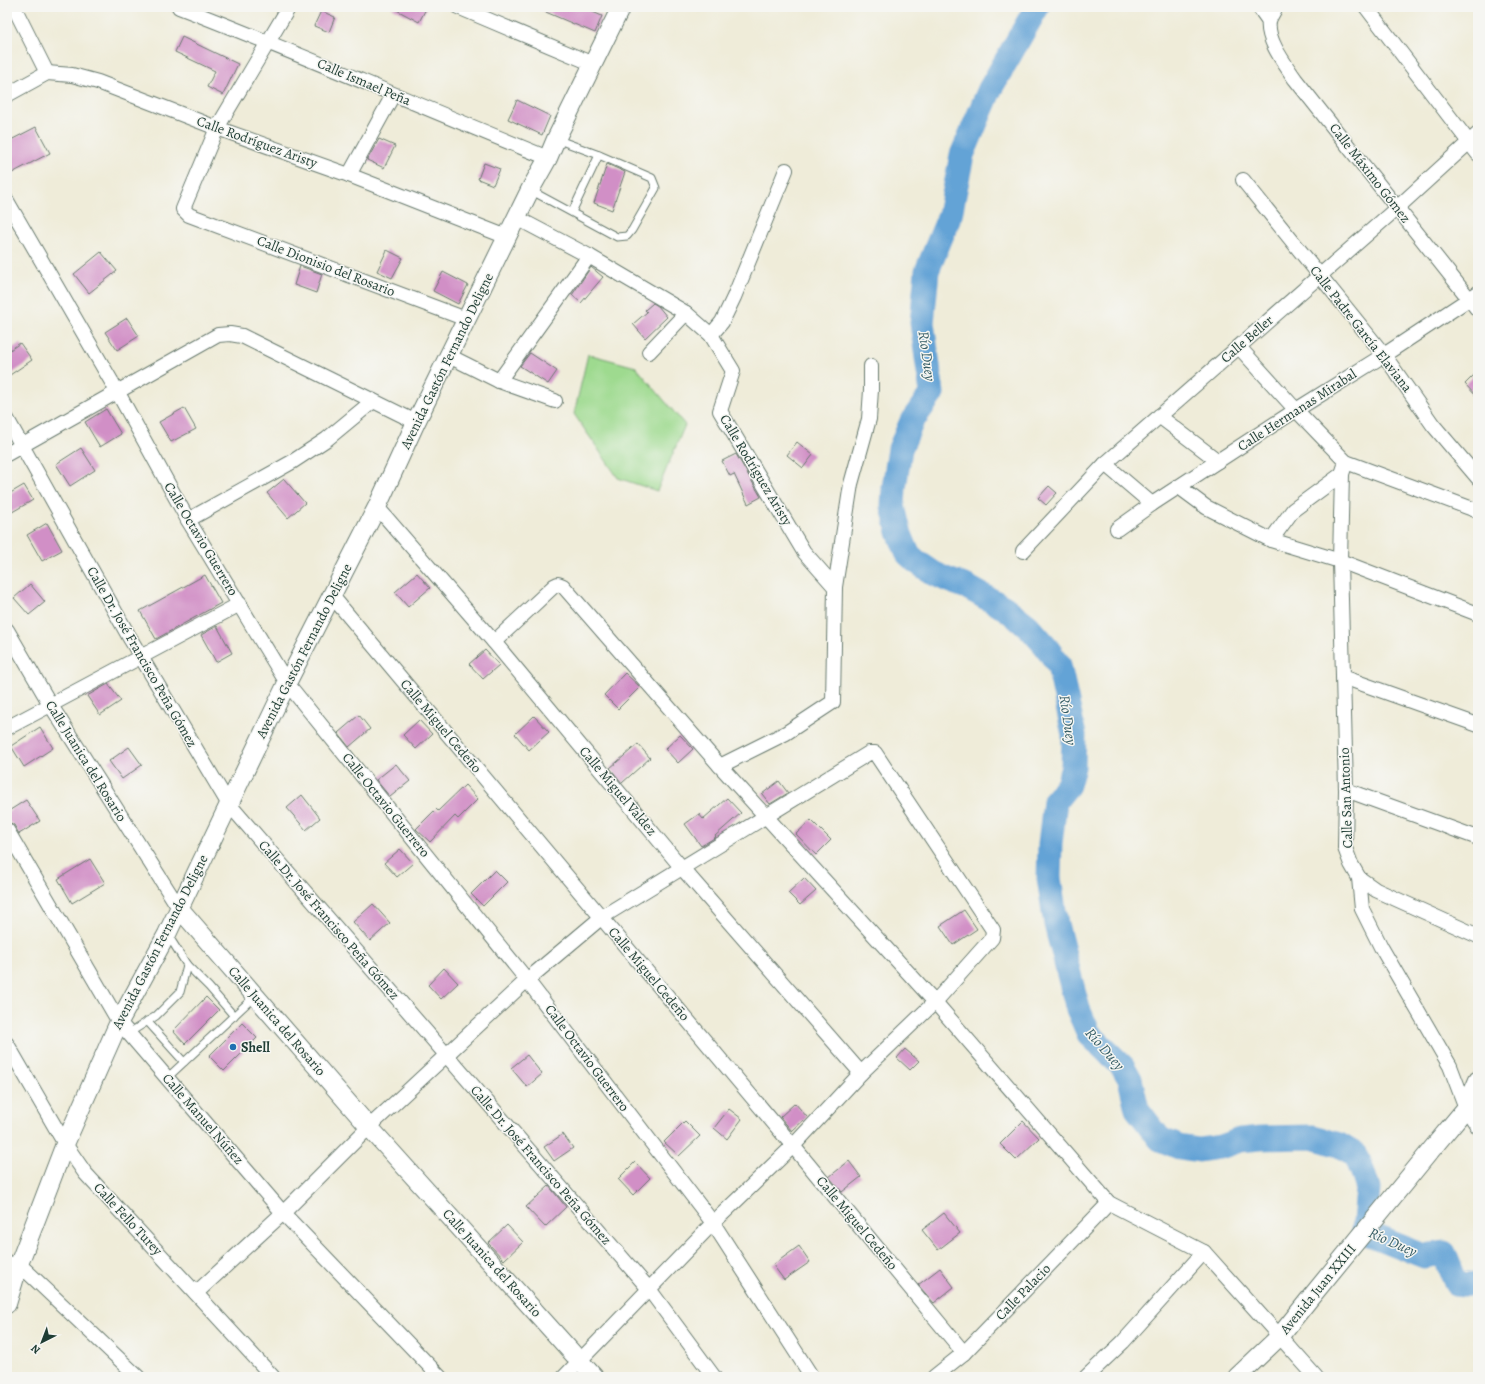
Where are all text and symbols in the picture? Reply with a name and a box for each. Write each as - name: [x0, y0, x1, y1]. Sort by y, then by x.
- street label: Calle Ismael Peña: [314, 54, 414, 110]
- street label: Calle Rodríguez Aristy: [194, 111, 321, 173]
- street label: Calle Máximo Gómez: [1325, 119, 1415, 227]
- street label: Calle Dionisio del Rosario: [254, 231, 398, 301]
- street label: Calle Padre García Elaviana: [1306, 262, 1417, 397]
- street label: Avenida Gastón Fernando Deligne: [396, 270, 498, 453]
- street label: Calle Beller: [1217, 310, 1278, 367]
- water label: Río Duey: [914, 330, 940, 383]
- street label: Calle Hermanas Mirabal: [1234, 364, 1361, 456]
- street label: Calle Rodríguez Aristy: [715, 411, 797, 530]
- street label: Calle Octavio Guerrero: [159, 479, 243, 599]
- street label: Avenida Gastón Fernando Deligne: [251, 560, 356, 743]
- street label: Calle Dr. José Francisco Peña Gómez: [82, 563, 202, 751]
- street label: Calle Miguel Cedeño: [396, 675, 486, 777]
- water label: Río Duey: [1055, 694, 1081, 747]
- street label: Calle Juanica del Rosario: [41, 697, 131, 825]
- street label: Calle Miguel Valdez: [575, 742, 661, 840]
- street label: Calle San Antonio: [1335, 747, 1357, 849]
- street label: Calle Octavio Guerrero: [338, 749, 434, 861]
- street label: Calle Dr. José Francisco Peña Gómez: [254, 836, 404, 1004]
- street label: Avenida Gastón Fernando Deligne: [107, 851, 212, 1034]
- street label: Calle Miguel Cedeño: [604, 923, 694, 1025]
- street label: Calle Juanica del Rosario: [224, 962, 330, 1080]
- street label: Calle Octavio Guerrero: [540, 1001, 634, 1115]
- water label: Río Duey: [1081, 1023, 1129, 1075]
- place label: Shell: [241, 1038, 270, 1057]
- marker: Shell: [228, 1042, 238, 1052]
- street label: Calle Manuel Núñez: [158, 1069, 248, 1169]
- street label: Calle Dr. José Francisco Peña Gómez: [466, 1081, 616, 1249]
- street label: Calle Miguel Cedeño: [812, 1172, 902, 1274]
- street label: Calle Fello Turey: [89, 1178, 167, 1260]
- street label: Calle Juanica del Rosario: [438, 1205, 546, 1321]
- water label: Río Duey: [1366, 1223, 1421, 1262]
- street label: Avenida Juan XXIII: [1275, 1240, 1360, 1339]
- street label: Calle Palacio: [991, 1260, 1055, 1324]
- north arrow: [22, 1322, 62, 1362]
- text: N: [28, 1341, 44, 1357]

